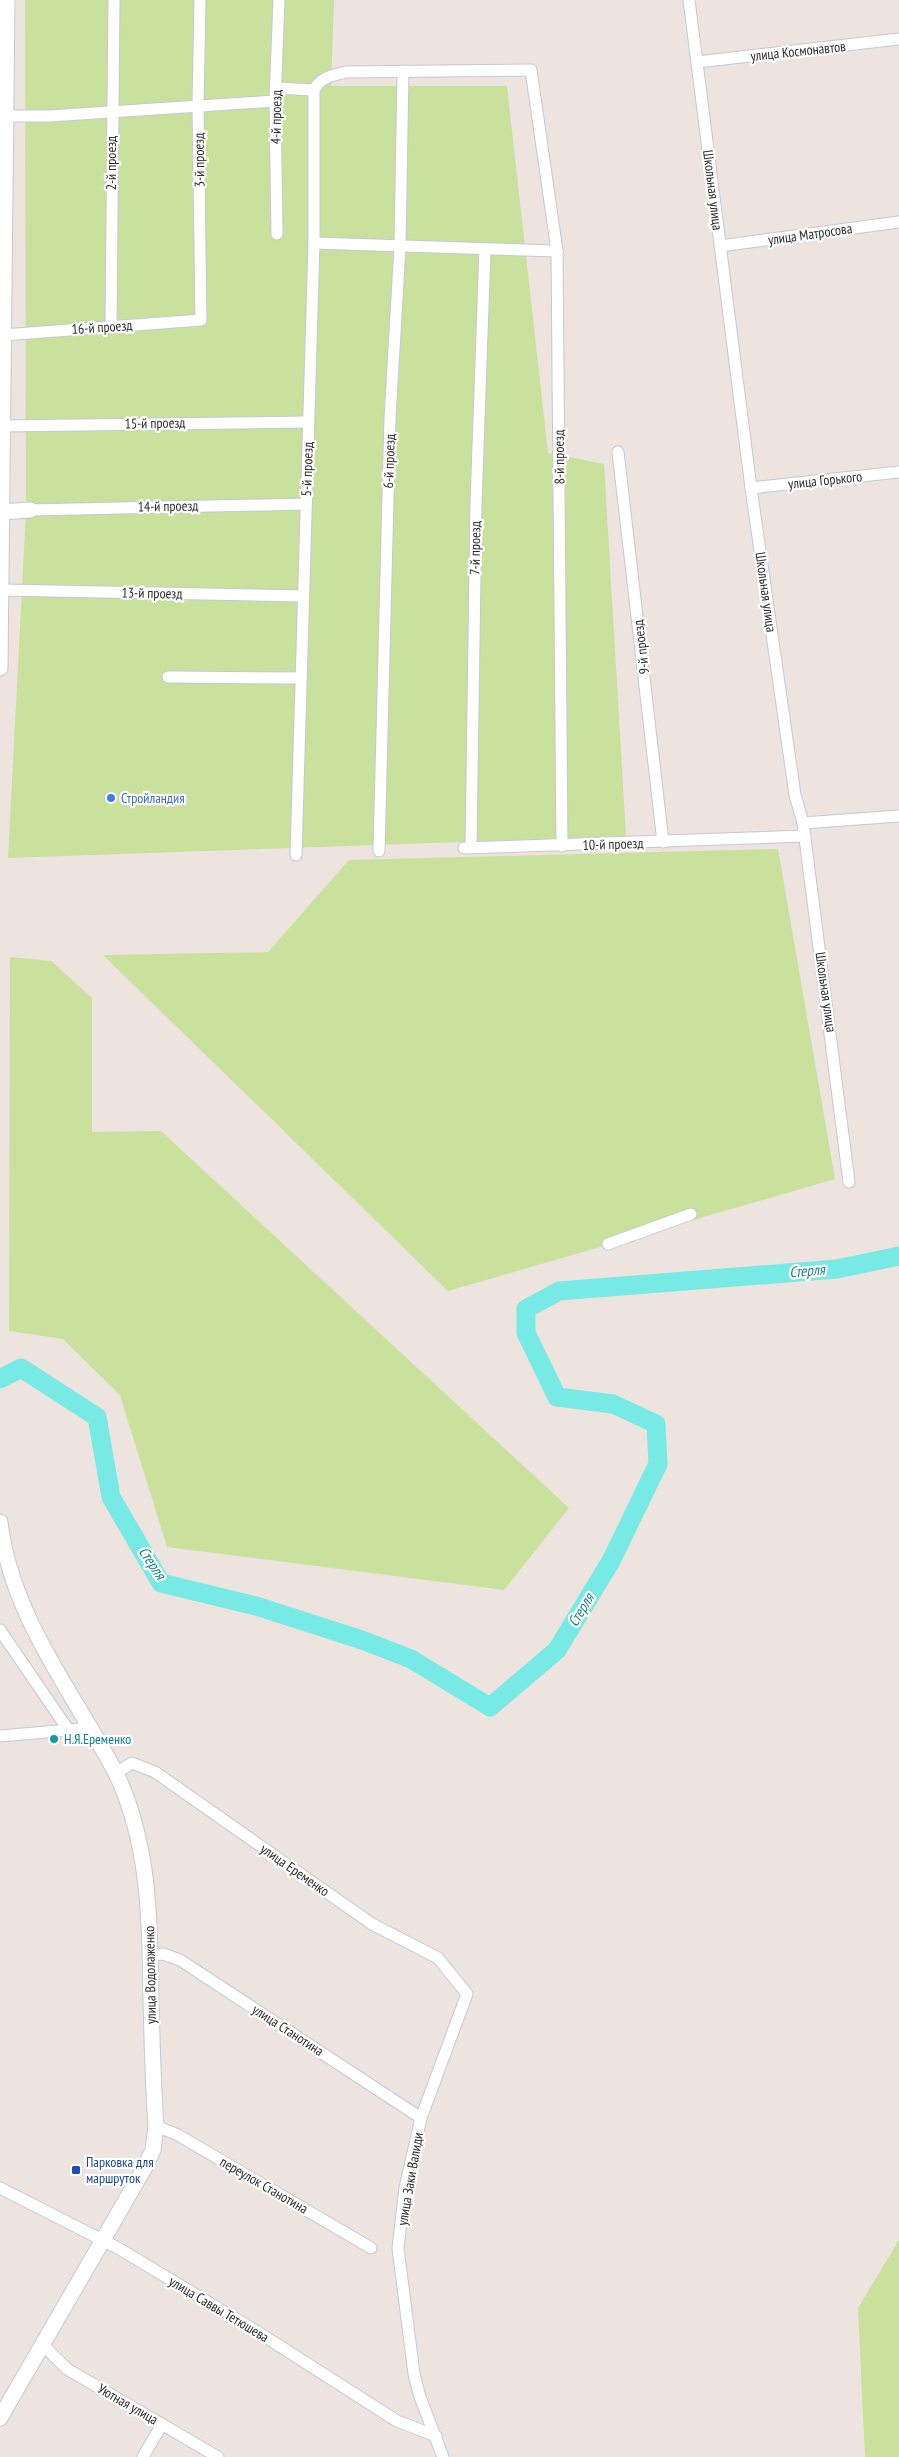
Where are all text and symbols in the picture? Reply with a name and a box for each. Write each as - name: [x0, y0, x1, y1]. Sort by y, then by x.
- street label: улица Космонавтов: [750, 37, 847, 65]
- street label: 4-й проезд: [267, 90, 285, 144]
- street label: 3-й проезд: [190, 133, 208, 187]
- street label: 2-й проезд: [102, 136, 120, 190]
- street label: Школьная улица: [699, 149, 727, 231]
- street label: улица Матросова: [767, 219, 853, 249]
- street label: 16-й проезд: [71, 316, 133, 338]
- street label: 15-й проезд: [124, 413, 186, 433]
- street label: 8-й проезд: [550, 430, 568, 484]
- street label: 6-й проезд: [379, 433, 399, 489]
- street label: 5-й проезд: [297, 441, 317, 497]
- street label: улица Горького: [787, 467, 863, 493]
- street label: 14-й проезд: [137, 496, 199, 516]
- street label: 7-й проезд: [466, 521, 484, 575]
- street label: Школьная улица: [751, 551, 781, 633]
- street label: 13-й проезд: [121, 583, 183, 603]
- street label: 9-й проезд: [629, 619, 653, 675]
- place label: Стройландия: [121, 789, 185, 807]
- marker: Стройландия: [105, 792, 117, 804]
- street label: 10-й проезд: [582, 834, 644, 854]
- street label: Школьная улица: [811, 951, 841, 1033]
- water label: Стерля: [789, 1259, 827, 1282]
- water label: Стерля: [135, 1543, 171, 1584]
- water label: Стерля: [563, 1589, 598, 1630]
- place label: Н.Я.Еременко: [64, 1730, 131, 1748]
- marker: Н.Я.Еременко: [48, 1733, 60, 1745]
- street label: улица Еременко: [257, 1840, 333, 1900]
- street label: улица Водолаженко: [140, 1926, 160, 2024]
- street label: улица Станотина: [249, 2000, 327, 2060]
- street label: улица Заки Валиди: [393, 2131, 427, 2227]
- place label: Парковка для маршруток: [86, 2153, 154, 2187]
- street label: переулок Станотина: [217, 2153, 311, 2217]
- marker: Парковка для маршруток: [70, 2164, 82, 2176]
- street label: улица Саввы Тетюшева: [166, 2272, 272, 2346]
- street label: Уютная улица: [95, 2379, 161, 2429]

